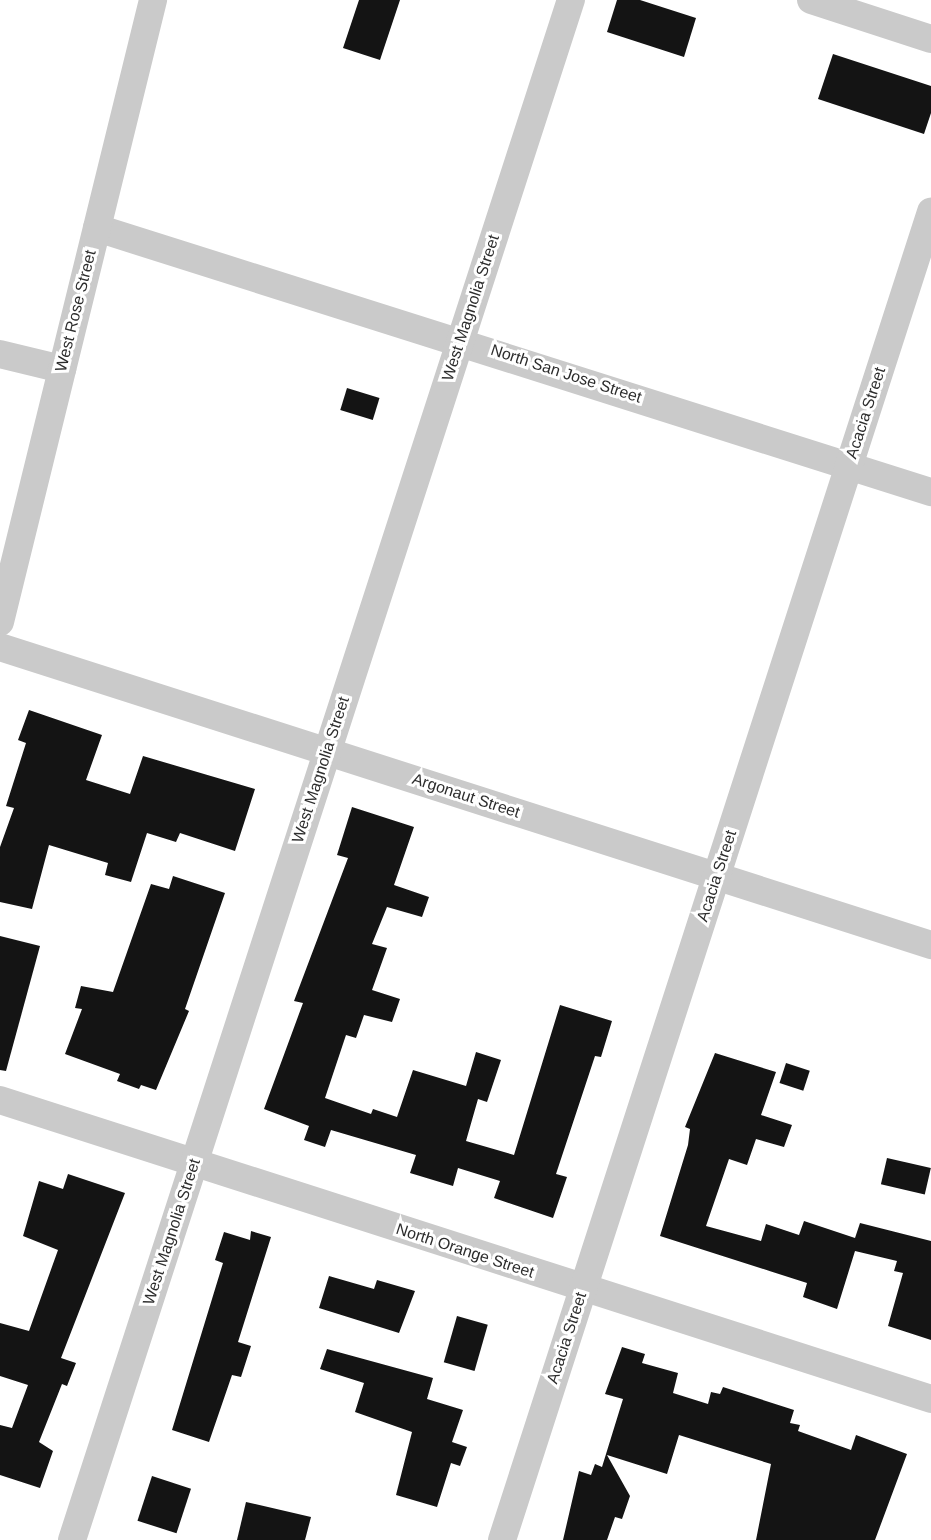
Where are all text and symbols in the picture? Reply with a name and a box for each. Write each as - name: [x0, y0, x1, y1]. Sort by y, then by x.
- street label: West Magnolia Street: [438, 232, 504, 384]
- street label: West Rose Street: [52, 248, 100, 374]
- street label: North San Jose Street: [488, 341, 644, 407]
- street label: Acacia Street: [842, 365, 890, 461]
- street label: West Magnolia Street: [288, 694, 354, 846]
- street label: Argonaut Street: [410, 770, 522, 822]
- street label: Acacia Street: [693, 828, 741, 924]
- street label: West Magnolia Street: [139, 1156, 205, 1308]
- street label: North Orange Street: [394, 1220, 536, 1282]
- street label: Acacia Street: [543, 1290, 591, 1386]

